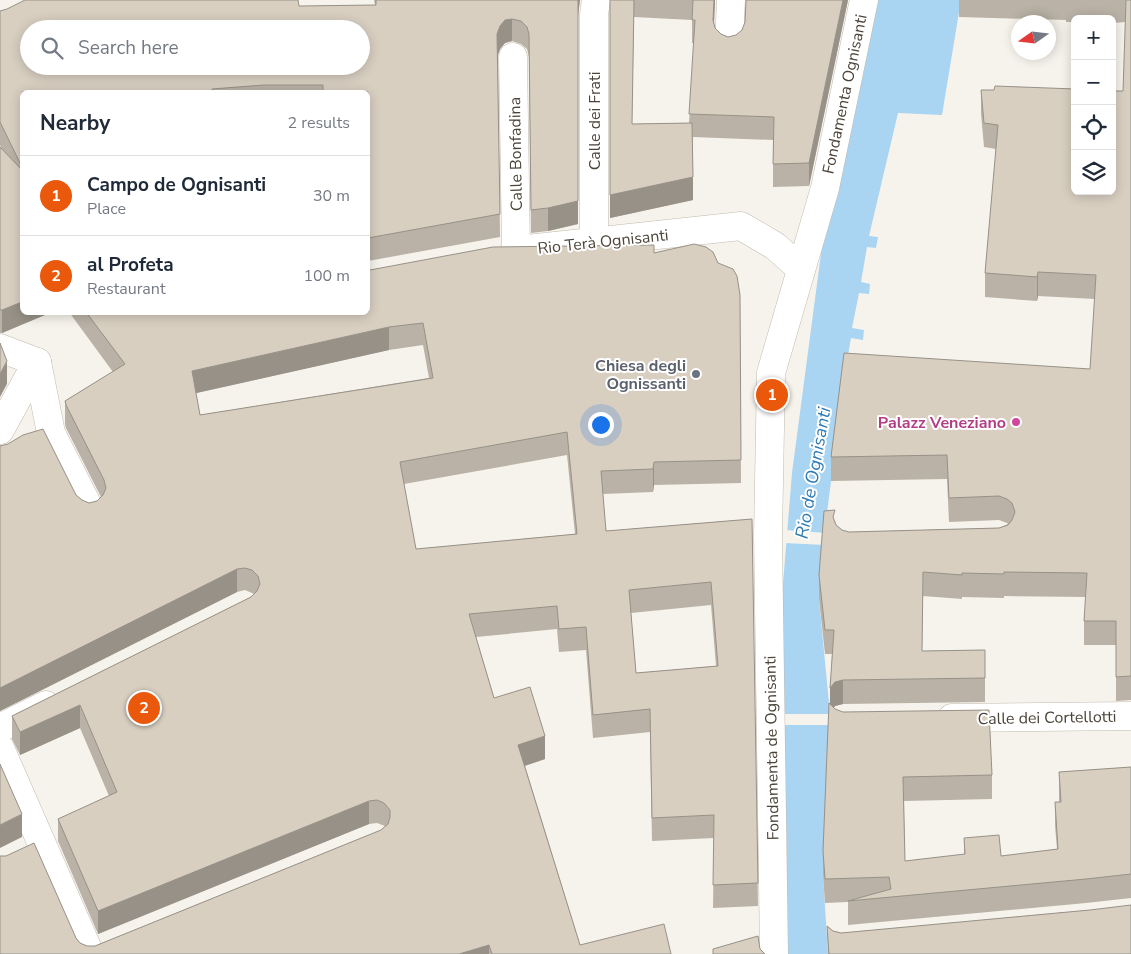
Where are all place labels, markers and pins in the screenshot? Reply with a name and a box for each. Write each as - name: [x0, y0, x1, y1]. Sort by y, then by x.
- place label: Chiesa degli Ognissanti: [595, 355, 686, 395]
- marker: Chiesa degli Ognissanti: [690, 368, 702, 380]
- pin: 1: [756, 376, 788, 414]
- place label: Palazz Veneziano: [878, 412, 1006, 434]
- marker: Palazz Veneziano: [1010, 416, 1022, 428]
- pin: 2: [128, 689, 160, 727]

